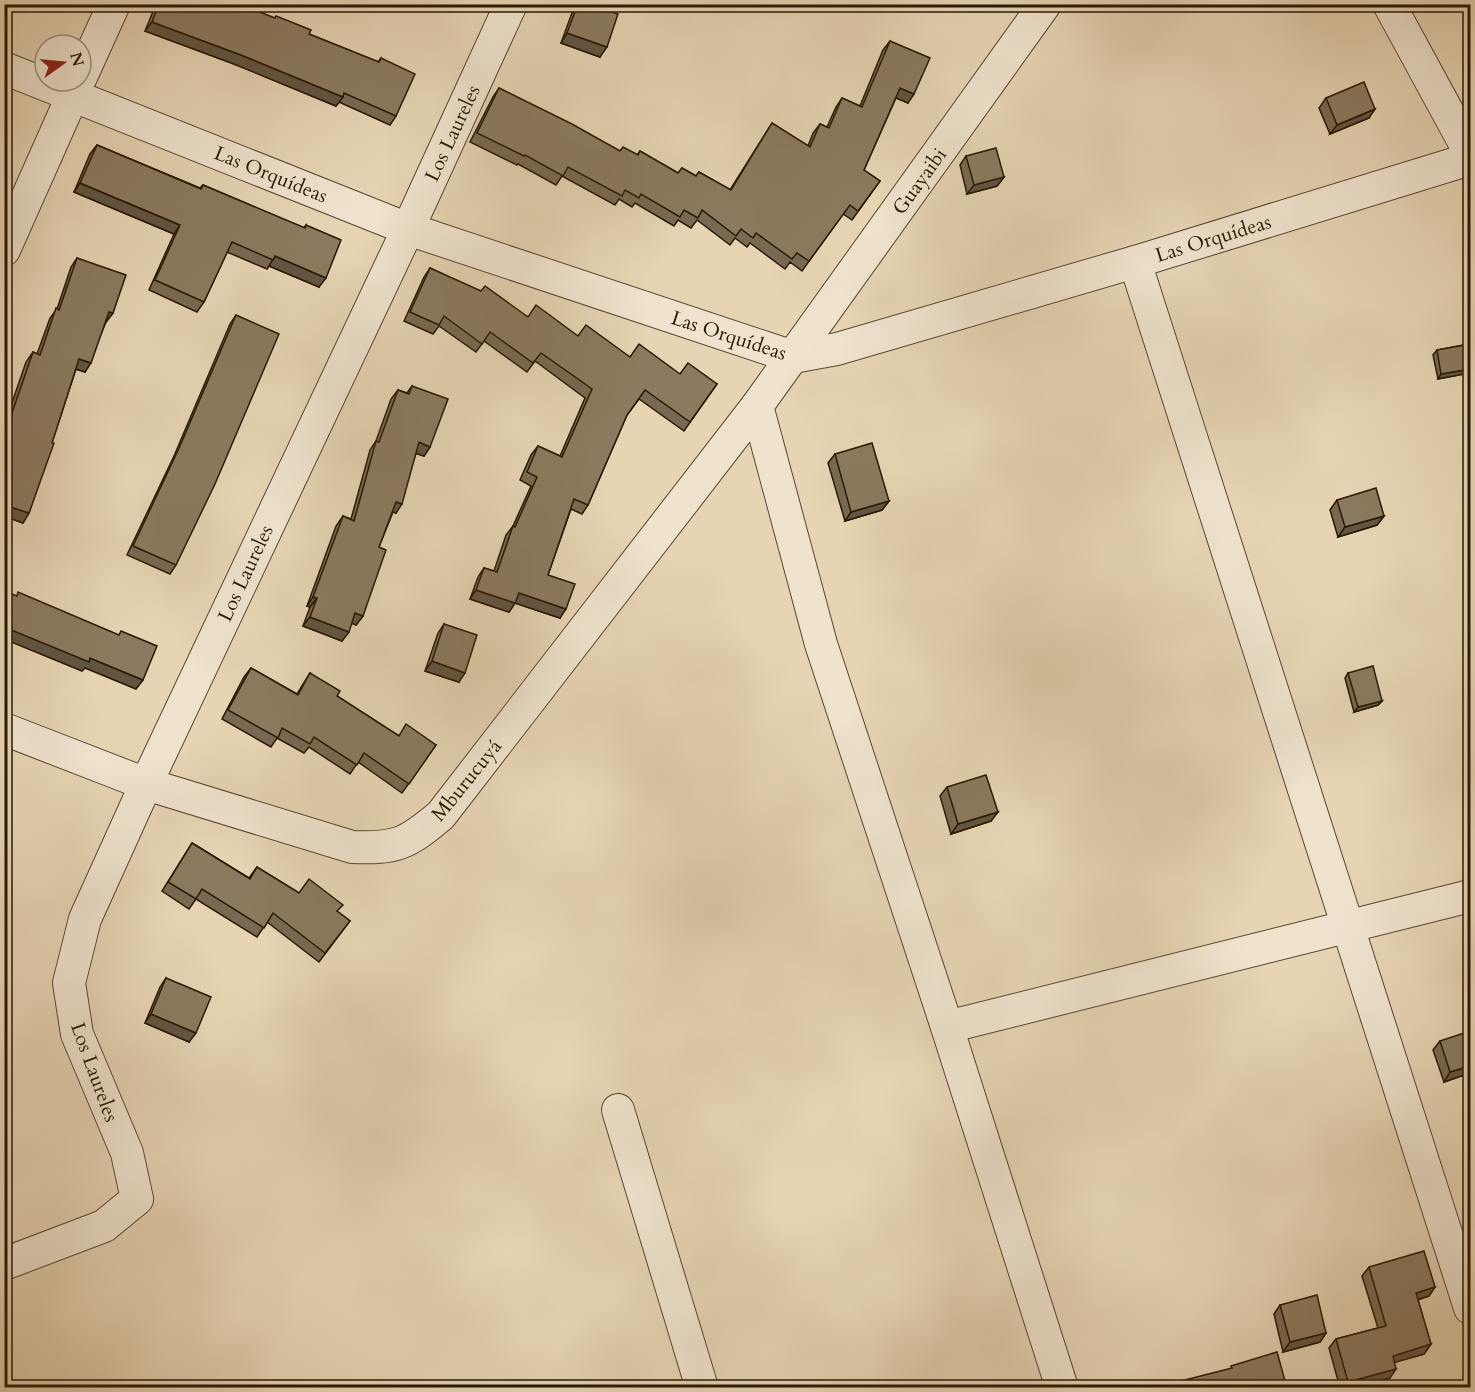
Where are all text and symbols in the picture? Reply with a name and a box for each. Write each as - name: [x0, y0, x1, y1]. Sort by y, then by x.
- north arrow: [33, 33, 93, 93]
- text: N: [64, 50, 89, 69]
- street label: Los Laureles: [418, 80, 487, 186]
- street label: Las Orquídeas: [210, 140, 331, 209]
- street label: Guayaibi: [886, 142, 953, 220]
- street label: Las Orquídeas: [1152, 208, 1274, 269]
- street label: Las Orquídeas: [668, 304, 790, 367]
- street label: Los Laureles: [211, 520, 280, 626]
- street label: Mburucuyá: [425, 733, 508, 827]
- street label: Los Laureles: [64, 1019, 125, 1126]

